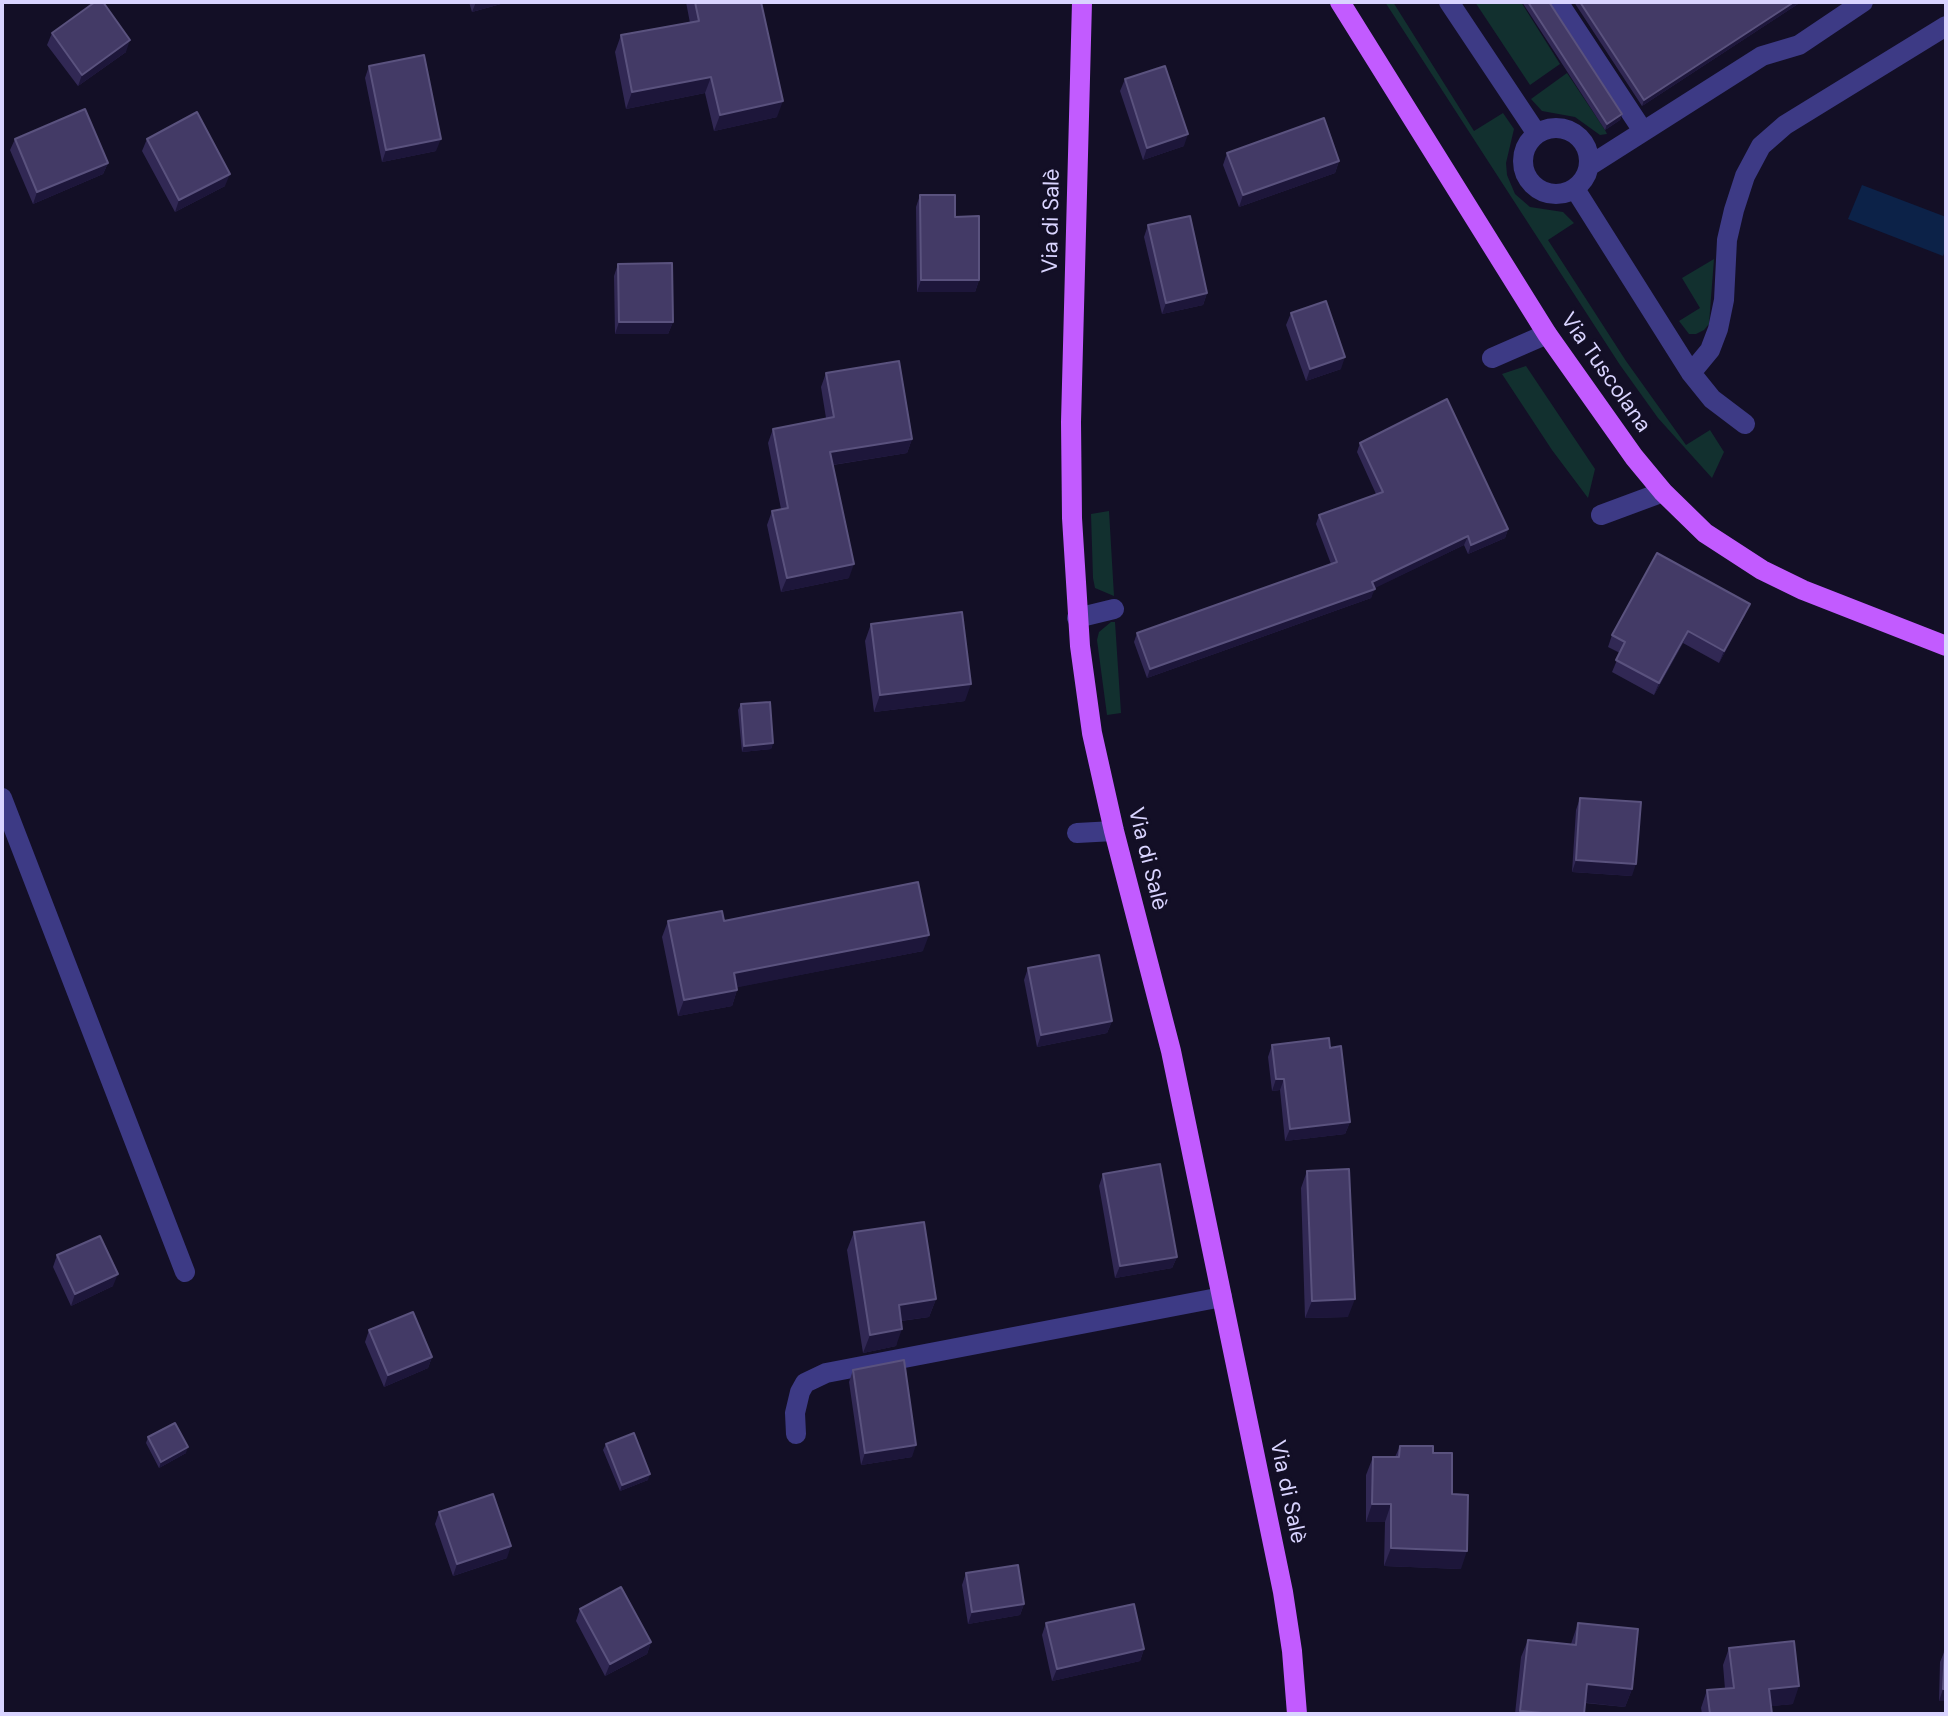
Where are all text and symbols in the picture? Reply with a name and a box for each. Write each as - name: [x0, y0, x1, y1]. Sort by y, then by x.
- street label: Via di Salè: [1038, 168, 1066, 274]
- street label: Via Tuscolana: [1554, 308, 1656, 438]
- street label: Via di Salè: [1122, 805, 1172, 913]
- street label: Via di Salè: [1263, 1438, 1311, 1546]

